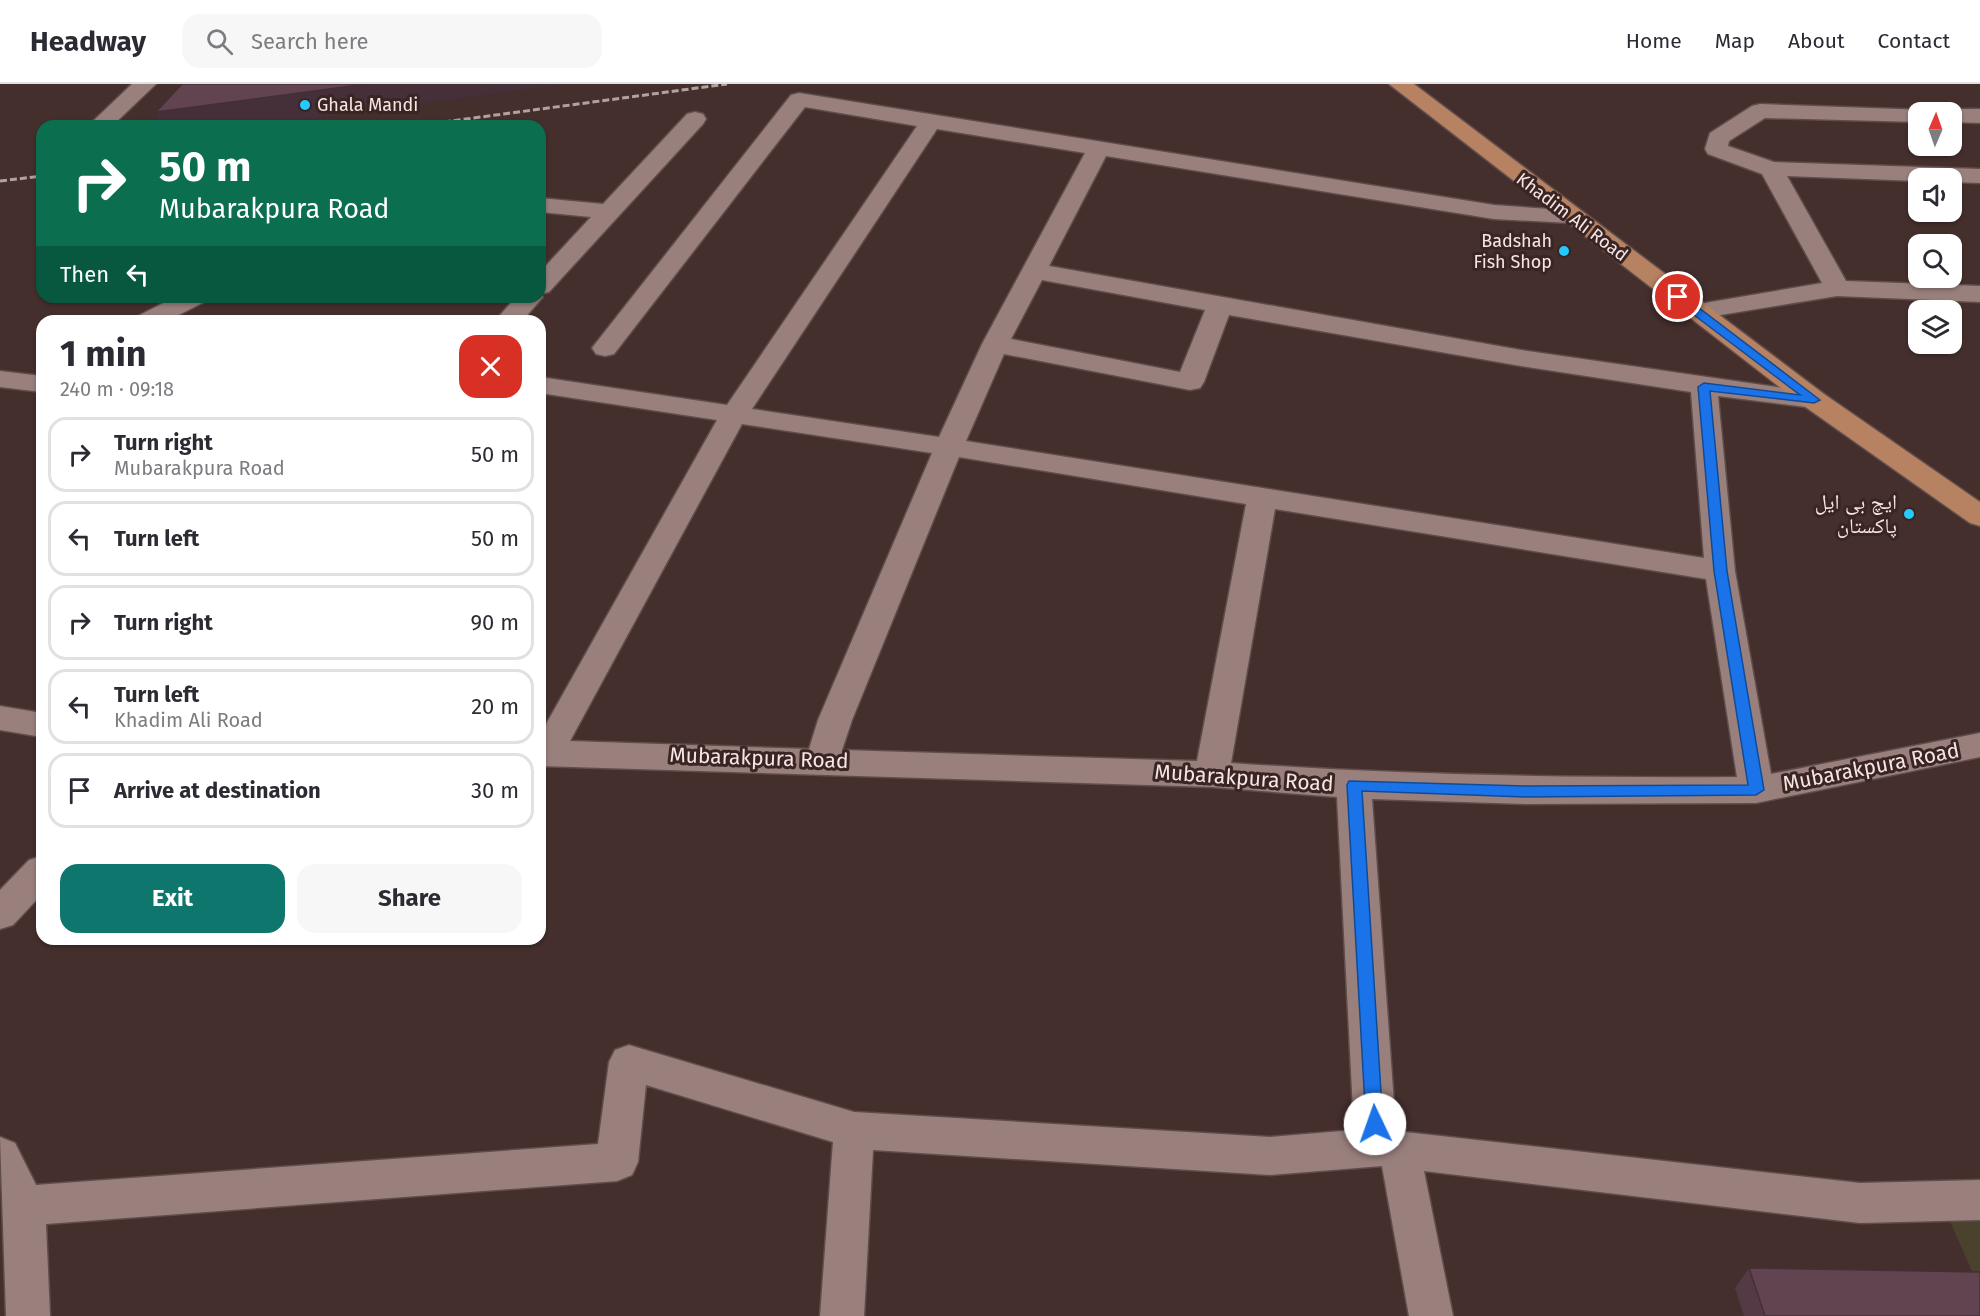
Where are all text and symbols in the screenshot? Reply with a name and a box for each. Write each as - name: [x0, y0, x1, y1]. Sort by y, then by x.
- search box: [182, 14, 602, 68]
- text: Headway: [30, 25, 146, 58]
- icon: search: [203, 25, 236, 58]
- text: Search here: [251, 28, 369, 55]
- text: Home: [1626, 28, 1682, 54]
- text: Map: [1715, 28, 1755, 54]
- text: About: [1788, 28, 1845, 54]
- text: Contact: [1878, 28, 1950, 54]
- place label: Ghala Mandi: [317, 94, 418, 116]
- marker: Ghala Mandi: [298, 98, 312, 112]
- north arrow: [1908, 102, 1962, 156]
- map controls: [1908, 102, 1962, 354]
- text: 50 m: [159, 142, 252, 192]
- icon: right: [60, 144, 138, 222]
- street label: Khadim Ali Road: [1512, 168, 1632, 266]
- button: sound: [1908, 168, 1962, 222]
- text: Mubarakpura Road: [159, 193, 390, 225]
- place label: Badshah Fish Shop: [1473, 230, 1552, 273]
- button: search: [1908, 234, 1962, 288]
- marker: Badshah Fish Shop: [1557, 244, 1571, 258]
- icon: left: [121, 258, 154, 291]
- text: Then: [60, 261, 109, 288]
- pin: [1652, 271, 1703, 322]
- icon: arrive: [1661, 280, 1694, 313]
- button: layers: [1908, 300, 1962, 354]
- text: 1 min: [60, 332, 147, 376]
- button: close: [459, 335, 522, 398]
- text: 240 m · 09:18: [60, 377, 174, 401]
- text: Turn right: [114, 429, 213, 456]
- icon: right: [63, 438, 96, 471]
- text: 50 m: [471, 441, 519, 468]
- text: Mubarakpura Road: [114, 456, 285, 480]
- place label: ایچ بی ایل پاکستان: [1815, 489, 1897, 539]
- marker: ایچ بی ایل پاکستان: [1902, 507, 1916, 521]
- icon: left: [63, 522, 96, 555]
- text: Turn left: [114, 525, 199, 552]
- text: 50 m: [471, 525, 519, 552]
- icon: right: [63, 606, 96, 639]
- text: Turn right: [114, 609, 213, 636]
- text: 90 m: [470, 609, 519, 636]
- text: Turn left: [114, 681, 199, 708]
- icon: left: [63, 690, 96, 723]
- text: 20 m: [471, 693, 519, 720]
- text: Khadim Ali Road: [114, 708, 263, 732]
- street label: Mubarakpura Road: [1781, 737, 1961, 797]
- street label: Mubarakpura Road: [669, 742, 849, 774]
- street label: Mubarakpura Road: [1154, 759, 1334, 797]
- icon: arrive: [63, 774, 96, 807]
- text: Arrive at destination: [114, 777, 321, 804]
- text: 30 m: [471, 777, 519, 804]
- button: Exit: [60, 864, 285, 933]
- button: Share: [297, 864, 522, 933]
- position arrow: [1343, 1092, 1407, 1156]

